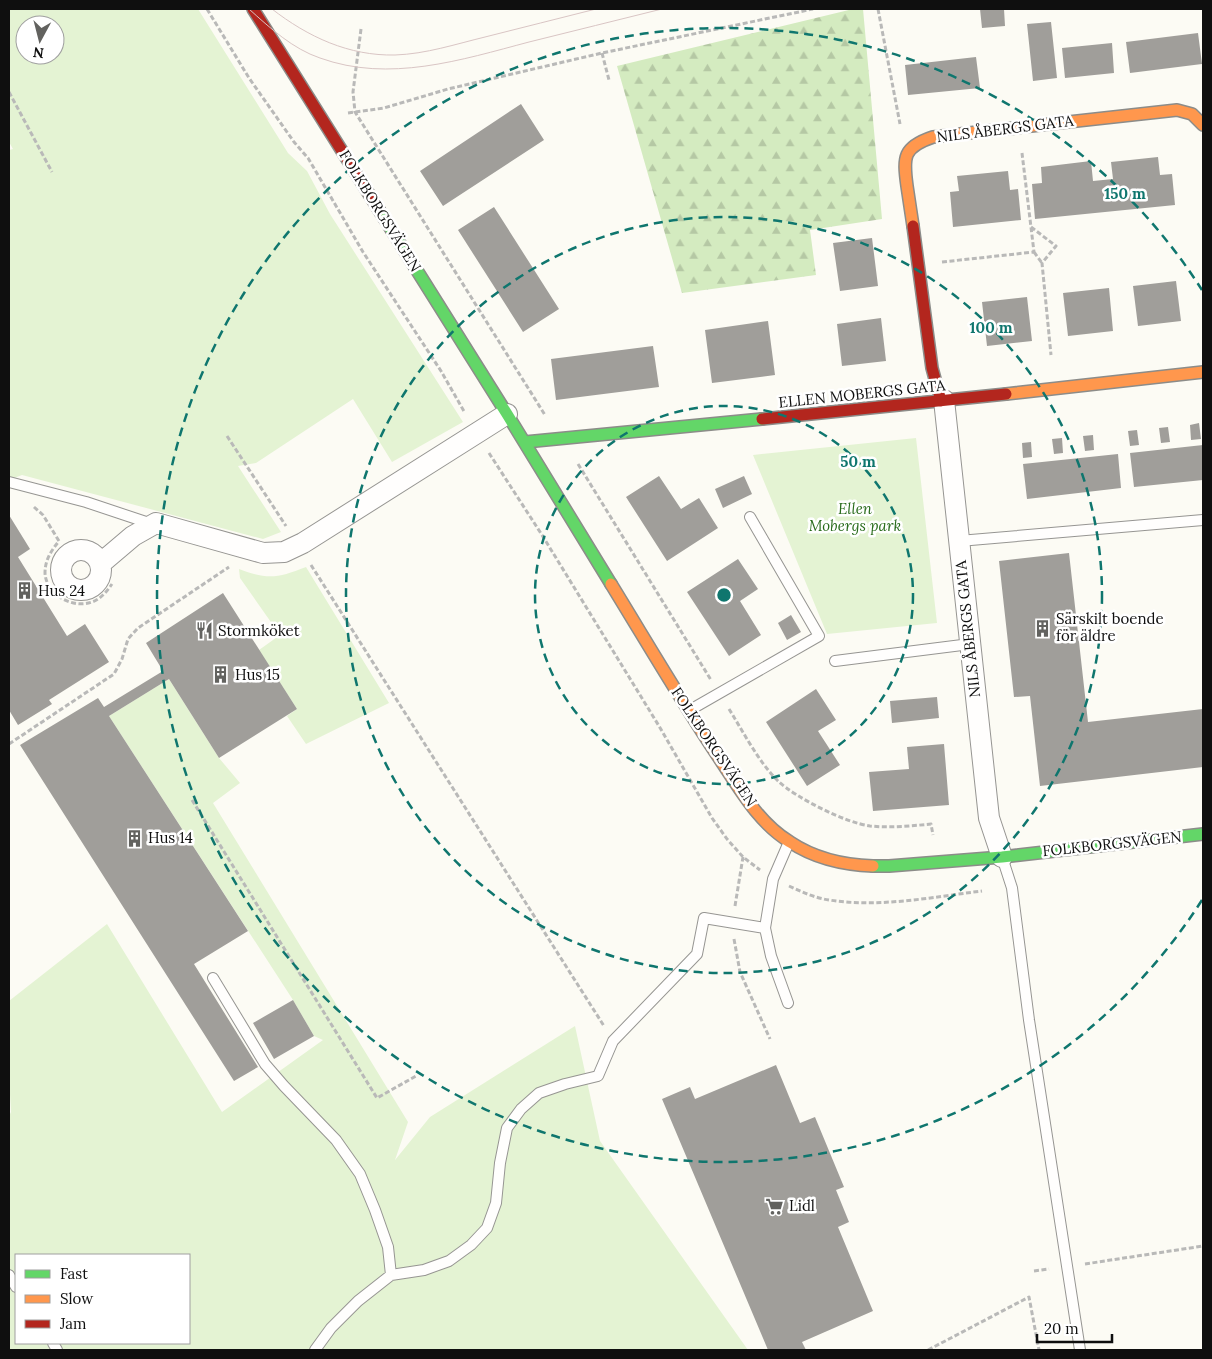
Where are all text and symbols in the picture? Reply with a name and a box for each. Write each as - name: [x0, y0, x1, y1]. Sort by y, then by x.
- north arrow: [15, 15, 65, 65]
- text: N: [32, 43, 45, 62]
- street label: NILS ÅBERGS GATA: [935, 111, 1075, 146]
- street label: FOLKBORGSVÄGEN: [335, 146, 426, 275]
- text: 150 m: [1104, 184, 1146, 203]
- text: 100 m: [970, 318, 1013, 337]
- street label: ELLEN MOBERGS GATA: [778, 375, 947, 412]
- text: 50 m: [840, 452, 876, 471]
- park label: Ellen Mobergs park: [809, 499, 901, 535]
- street label: NILS ÅBERGS GATA: [951, 559, 984, 699]
- building icon: Hus 24: [14, 581, 34, 601]
- place label: Hus 24: [38, 581, 85, 600]
- centre of rings: [715, 586, 733, 604]
- place label: Särskilt boende för äldre: [1056, 609, 1164, 645]
- building icon: Särskilt boende för äldre: [1032, 618, 1052, 638]
- restaurant icon: Stormköket: [194, 621, 214, 641]
- place label: Stormköket: [218, 621, 300, 640]
- building icon: Hus 15: [211, 665, 231, 685]
- place label: Hus 15: [235, 665, 280, 684]
- street label: FOLKBORGSVÄGEN: [667, 683, 761, 810]
- street label: FOLKBORGSVÄGEN: [1041, 827, 1183, 860]
- building icon: Hus 14: [124, 828, 144, 848]
- place label: Hus 14: [148, 828, 193, 847]
- supermarket icon: Lidl: [765, 1196, 785, 1216]
- place label: Lidl: [789, 1196, 815, 1215]
- legend: [15, 1254, 190, 1344]
- text: Fast: [60, 1264, 88, 1283]
- text: Slow: [60, 1289, 93, 1308]
- scale bar: [1037, 1312, 1112, 1344]
- text: Jam: [59, 1314, 87, 1333]
- text: 20 m: [1044, 1319, 1079, 1338]

